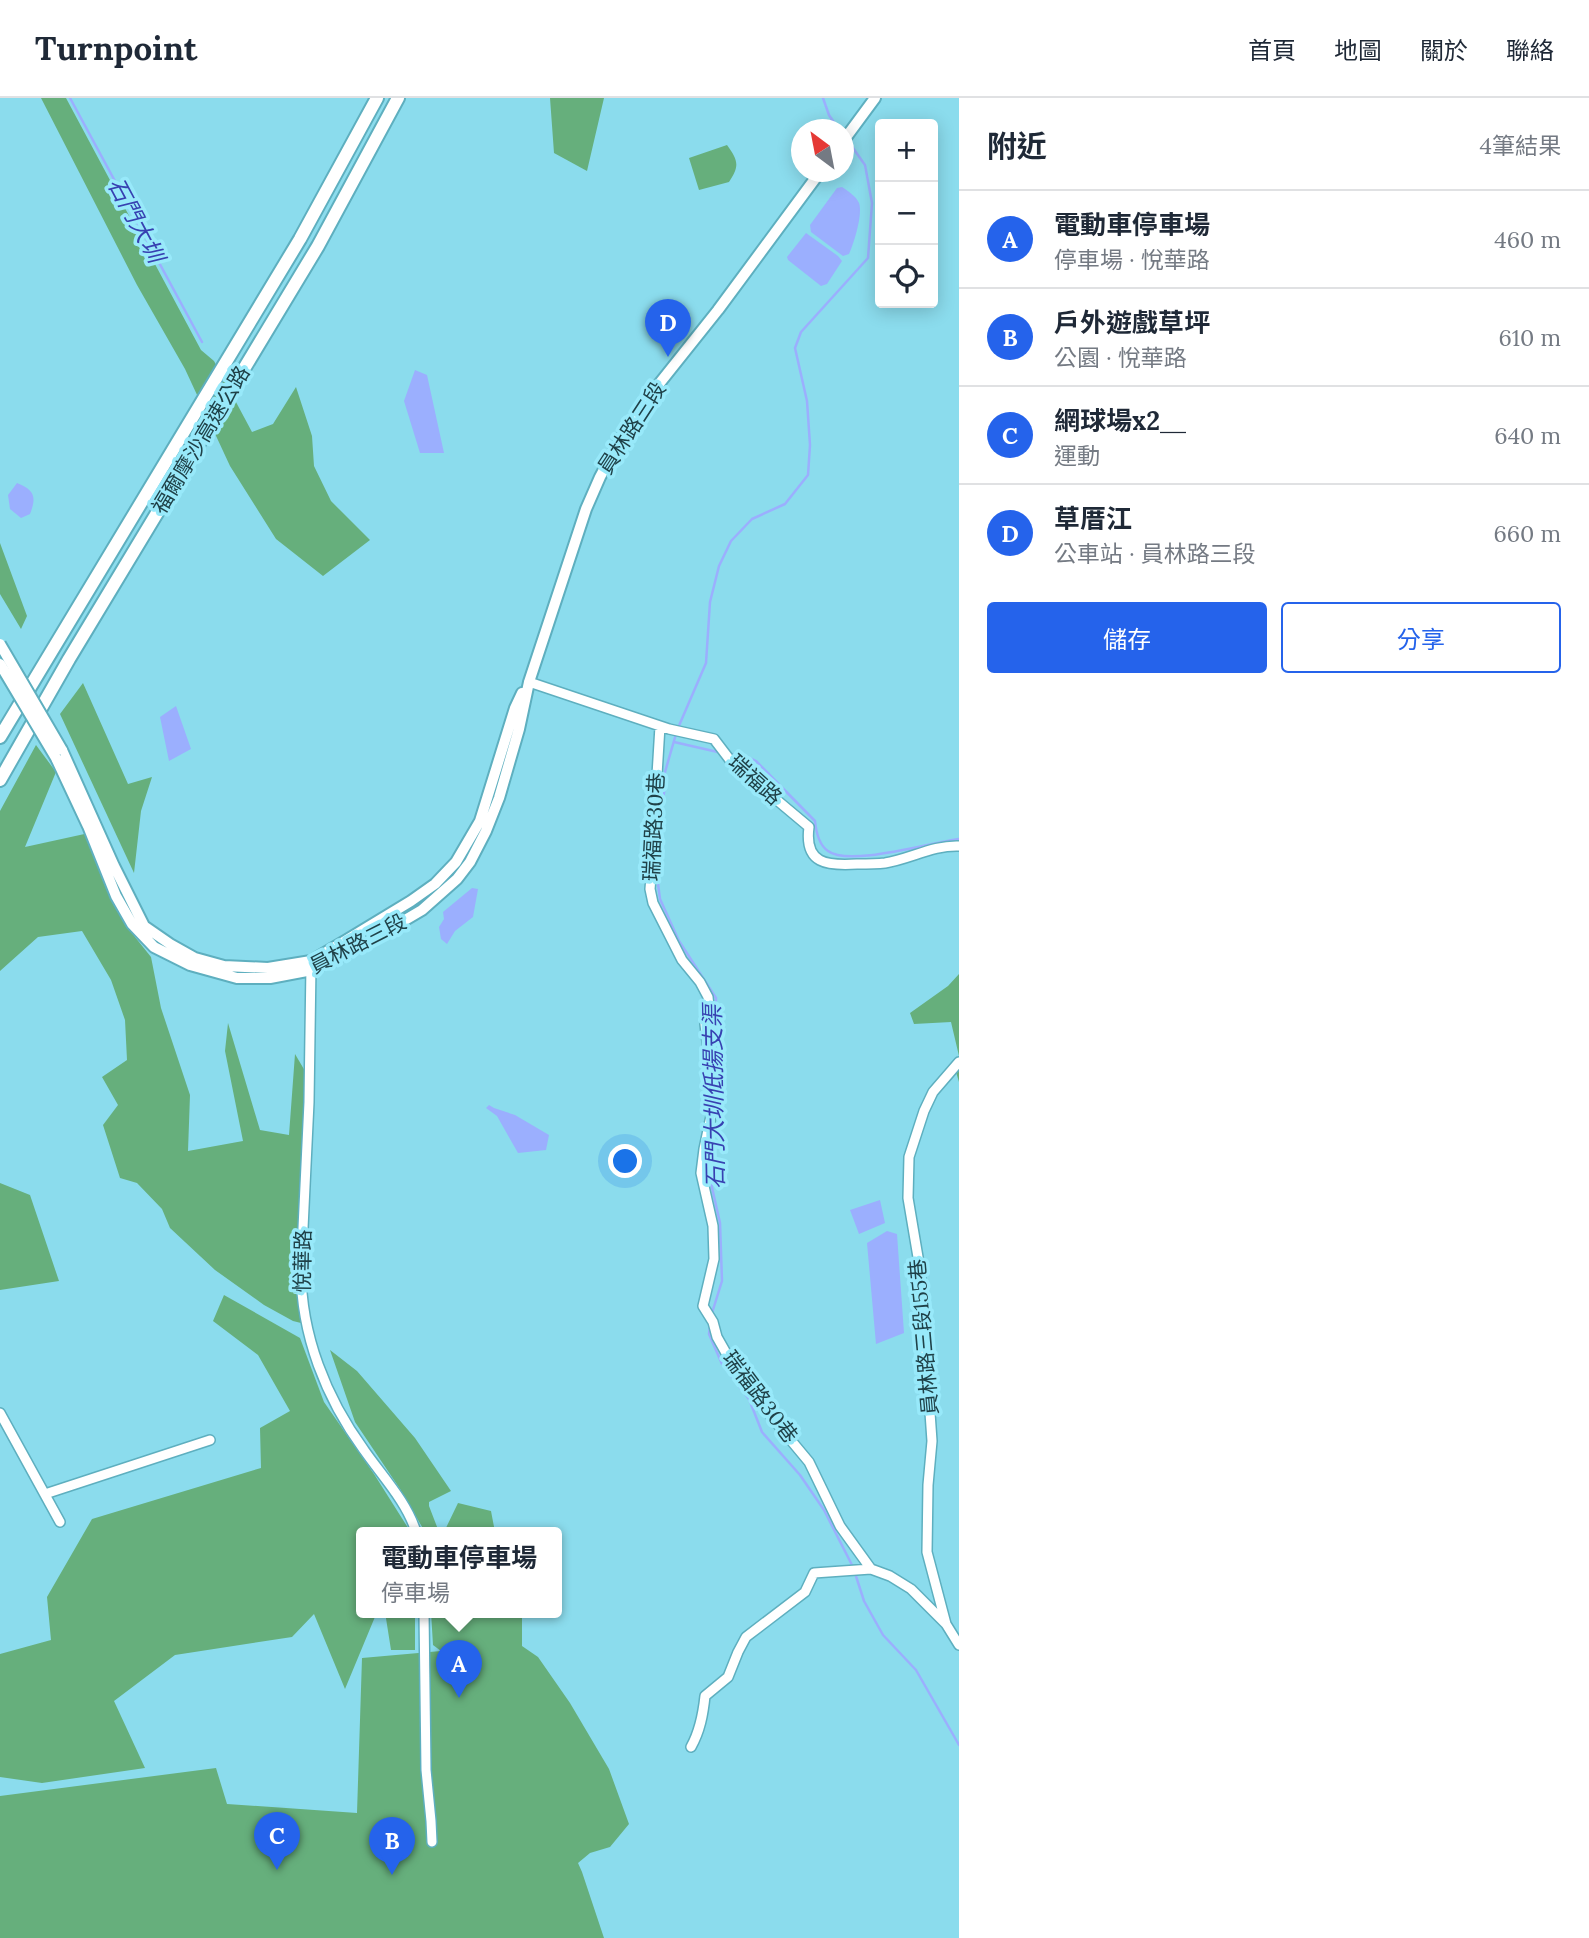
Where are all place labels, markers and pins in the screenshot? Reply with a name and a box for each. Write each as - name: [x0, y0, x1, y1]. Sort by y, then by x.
- pin: D: [645, 299, 691, 357]
- pin: A: [436, 1640, 482, 1698]
- pin: C: [254, 1812, 300, 1870]
- pin: B: [369, 1817, 415, 1875]

